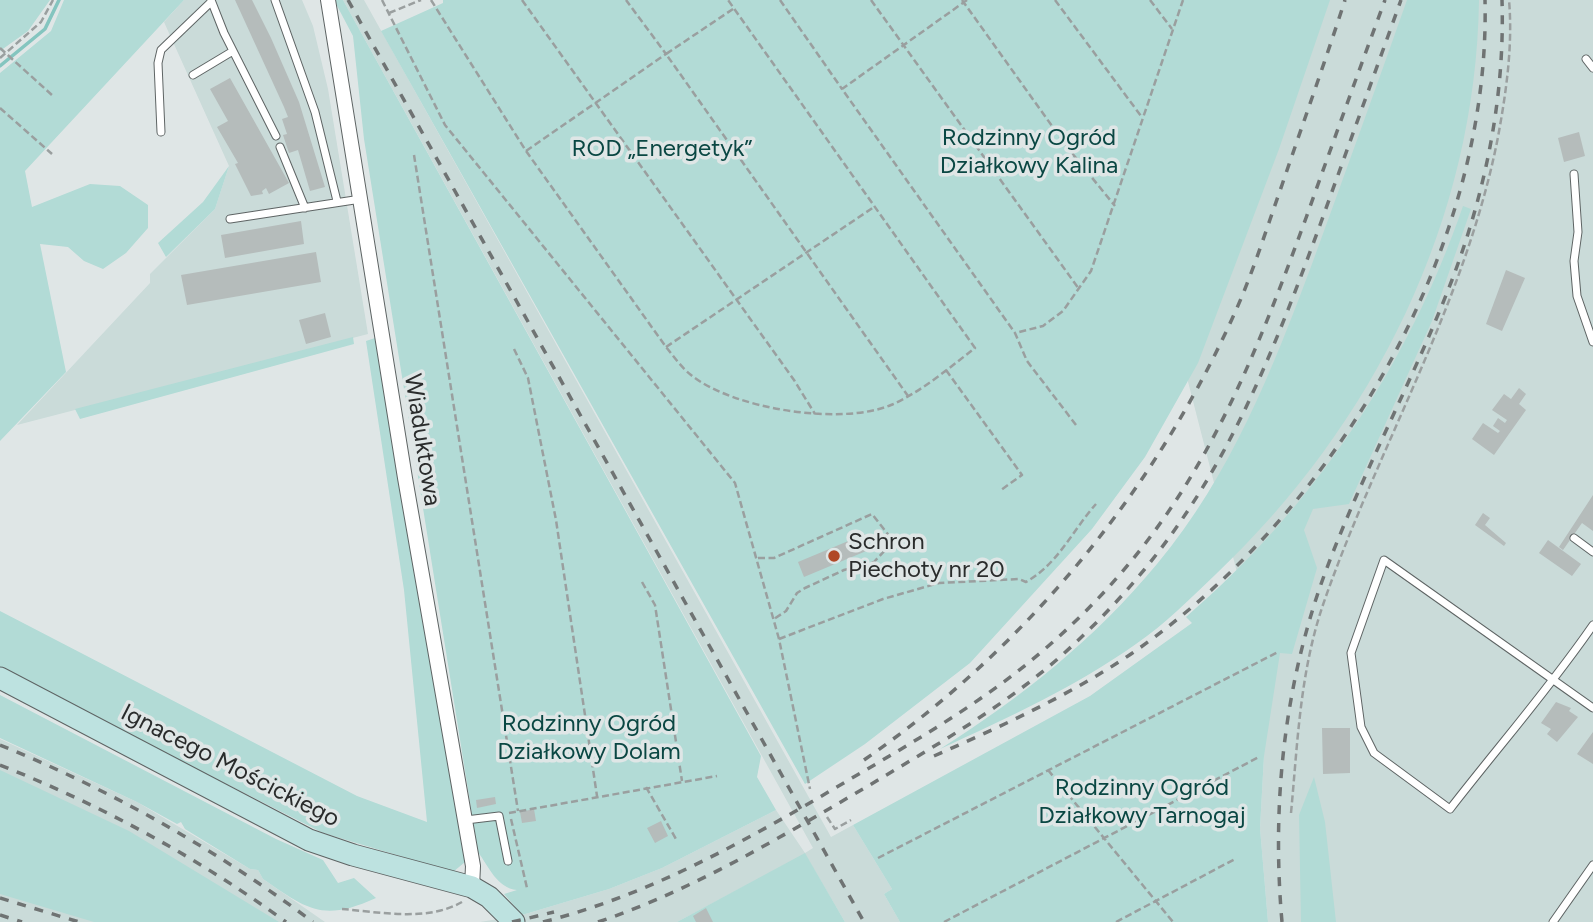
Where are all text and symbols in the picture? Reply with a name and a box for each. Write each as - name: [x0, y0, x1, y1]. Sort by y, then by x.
- park label: Rodzinny Ogród Działkowy Kalina: [940, 124, 1118, 180]
- park label: ROD „Energetyk”: [572, 135, 752, 163]
- street label: Wiaduktowa: [397, 372, 447, 508]
- place label: Schron Piechoty nr 20: [848, 528, 1005, 584]
- marker: Schron Piechoty nr 20: [826, 548, 842, 564]
- street label: Ignacego Mościckiego: [116, 698, 344, 834]
- park label: Rodzinny Ogród Działkowy Dolam: [497, 710, 681, 766]
- park label: Rodzinny Ogród Działkowy Tarnogaj: [1038, 774, 1246, 830]

